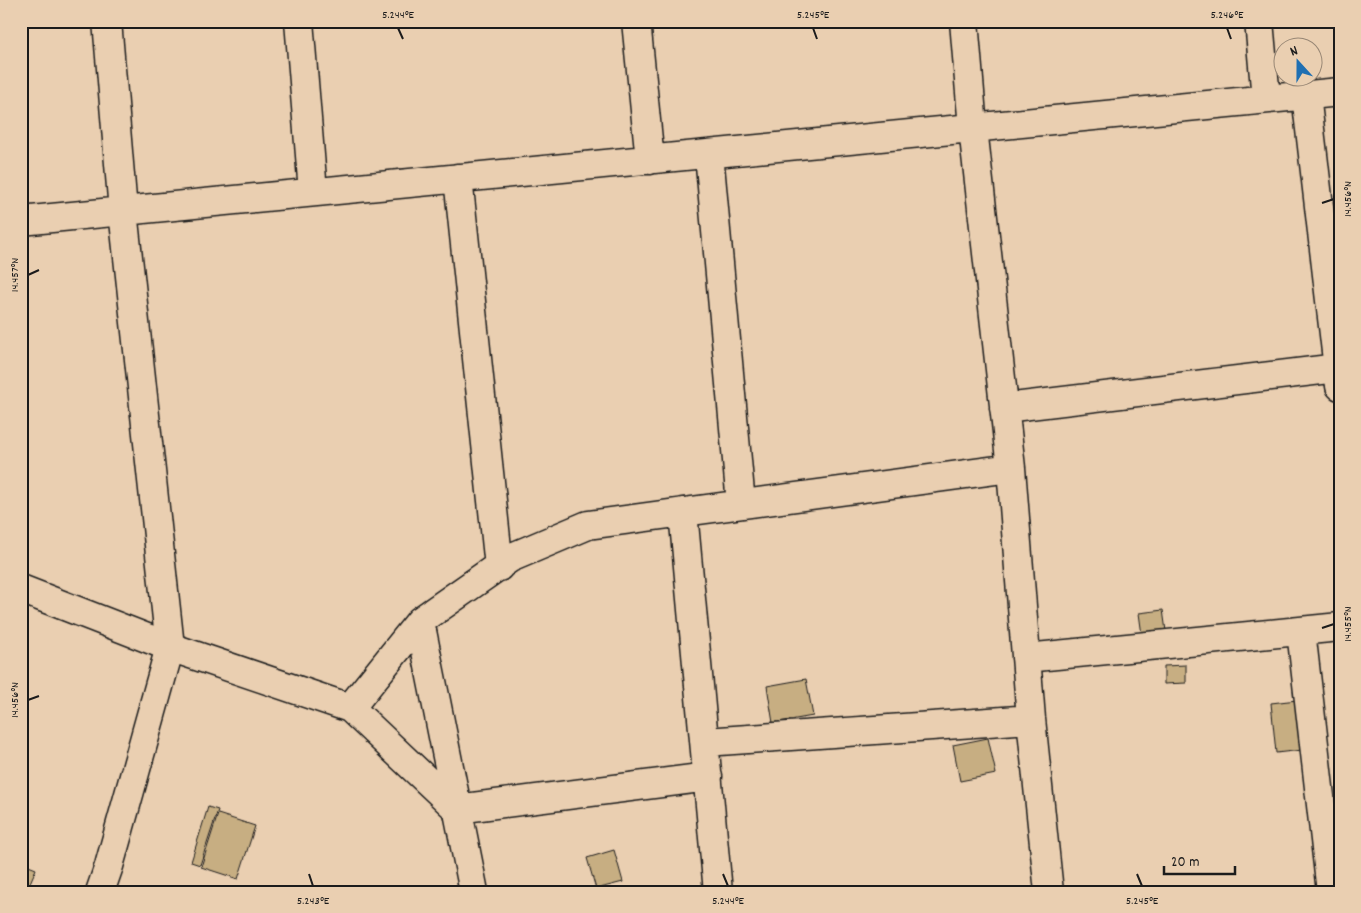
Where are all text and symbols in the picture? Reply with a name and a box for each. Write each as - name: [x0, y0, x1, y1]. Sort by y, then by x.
- text: 5.244°E: [382, 7, 415, 24]
- text: 5.245°E: [797, 7, 830, 24]
- text: 5.246°E: [1211, 7, 1244, 24]
- north arrow: [1274, 38, 1324, 88]
- text: N: [1287, 41, 1301, 62]
- text: 14.456°N: [1340, 181, 1357, 217]
- text: 14.457°N: [7, 258, 24, 292]
- text: 14.455°N: [1340, 606, 1357, 642]
- text: 14.456°N: [7, 682, 24, 718]
- scale bar: [1164, 843, 1235, 875]
- text: 20 m: [1171, 852, 1199, 874]
- text: 5.243°E: [297, 893, 330, 910]
- text: 5.244°E: [712, 893, 745, 910]
- text: 5.245°E: [1126, 893, 1159, 910]

